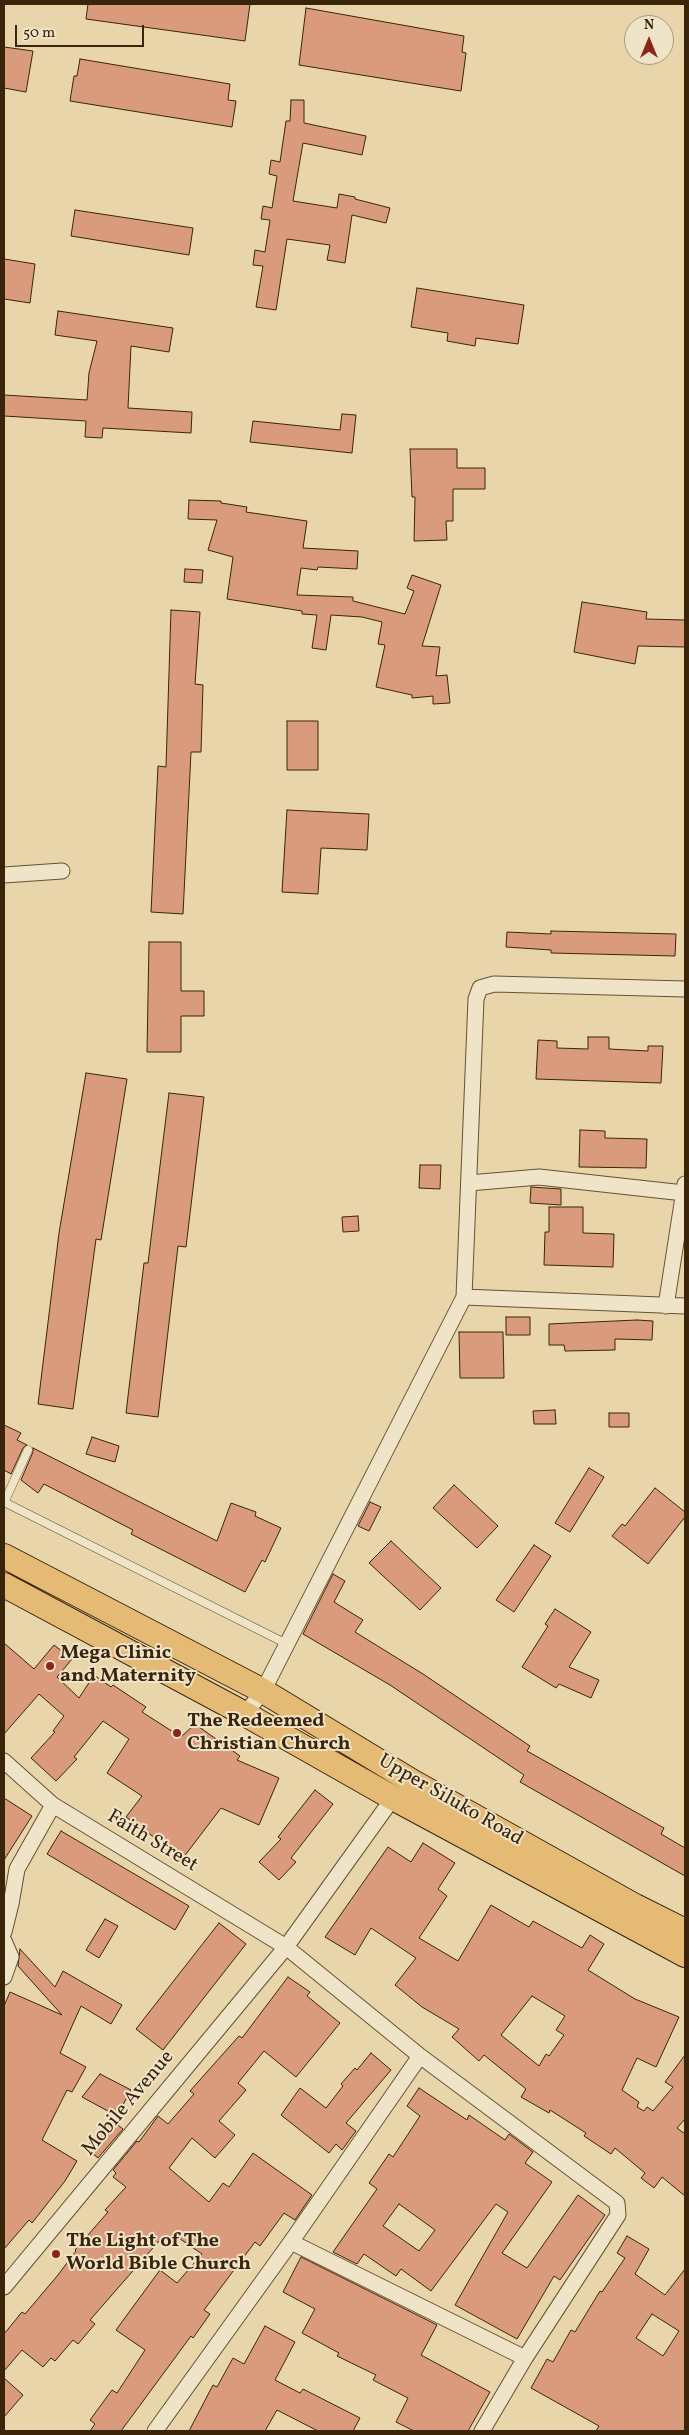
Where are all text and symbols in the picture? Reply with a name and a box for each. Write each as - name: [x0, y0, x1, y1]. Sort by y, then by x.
- scale bar: [18, 15, 146, 47]
- north arrow: [624, 15, 674, 65]
- text: N: [644, 16, 654, 35]
- text: 50 m: [23, 23, 55, 44]
- place label: Mega Clinic and Maternity: [60, 1642, 196, 1689]
- marker: Mega Clinic and Maternity: [44, 1660, 56, 1672]
- place label: The Redeemed Christian Church: [187, 1710, 351, 1757]
- marker: The Redeemed Christian Church: [171, 1727, 183, 1739]
- street label: Upper Siluko Road: [373, 1750, 527, 1852]
- street label: Faith Street: [102, 1806, 202, 1878]
- street label: Mobile Avenue: [78, 2046, 180, 2162]
- place label: The Light of The World Bible Church: [66, 2230, 251, 2277]
- marker: The Light of The World Bible Church: [50, 2248, 62, 2260]

